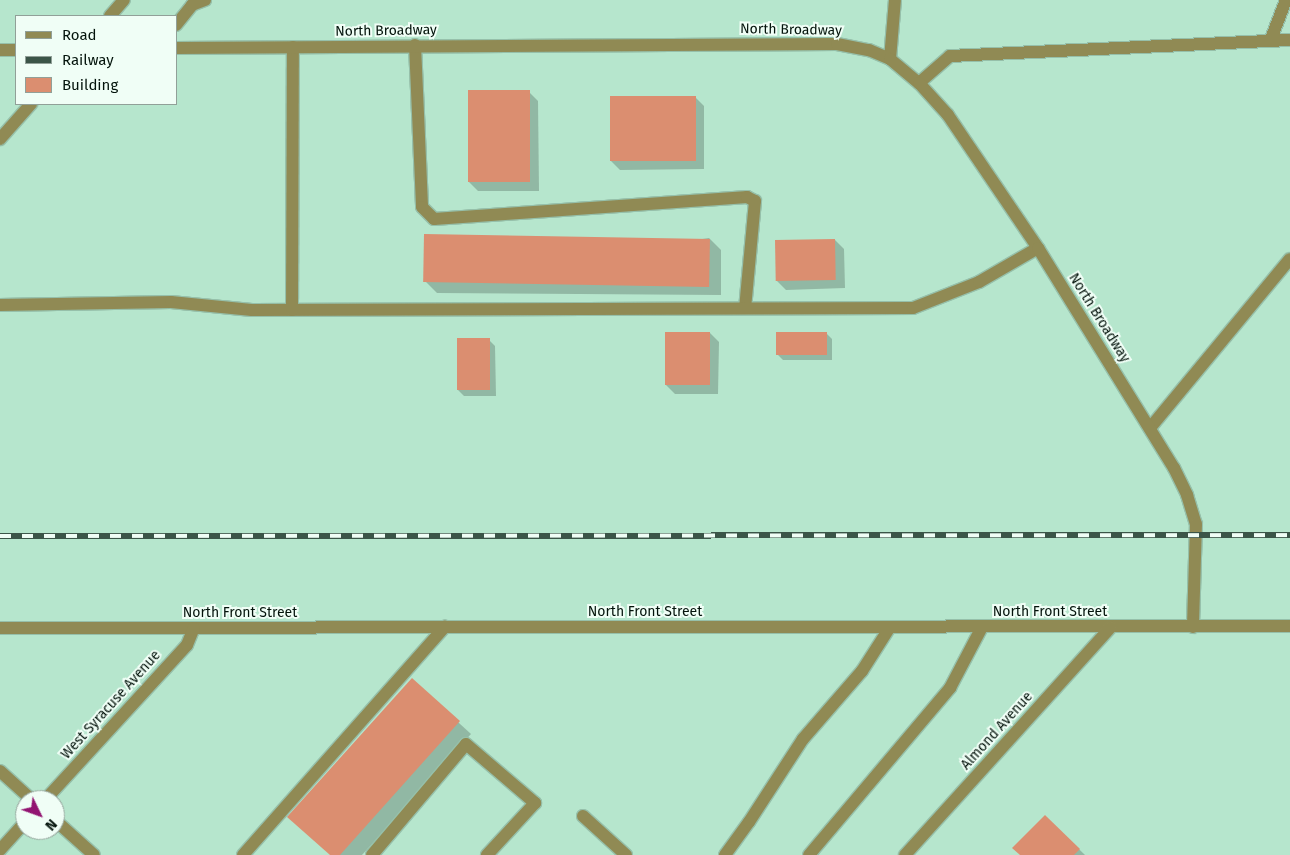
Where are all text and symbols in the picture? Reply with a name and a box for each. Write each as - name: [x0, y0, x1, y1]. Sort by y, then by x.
- legend: [15, 15, 178, 105]
- street label: North Broadway: [740, 21, 842, 39]
- street label: North Broadway: [335, 22, 437, 40]
- text: Road: [62, 26, 97, 44]
- text: Railway: [62, 51, 114, 69]
- text: Building: [62, 76, 118, 94]
- street label: North Broadway: [1065, 270, 1133, 366]
- street label: North Front Street: [588, 604, 702, 620]
- street label: North Front Street: [993, 604, 1107, 620]
- street label: North Front Street: [183, 605, 297, 621]
- street label: West Syracuse Avenue: [58, 647, 164, 763]
- street label: Almond Avenue: [958, 689, 1036, 773]
- north arrow: [15, 790, 65, 840]
- text: N: [41, 816, 60, 834]

